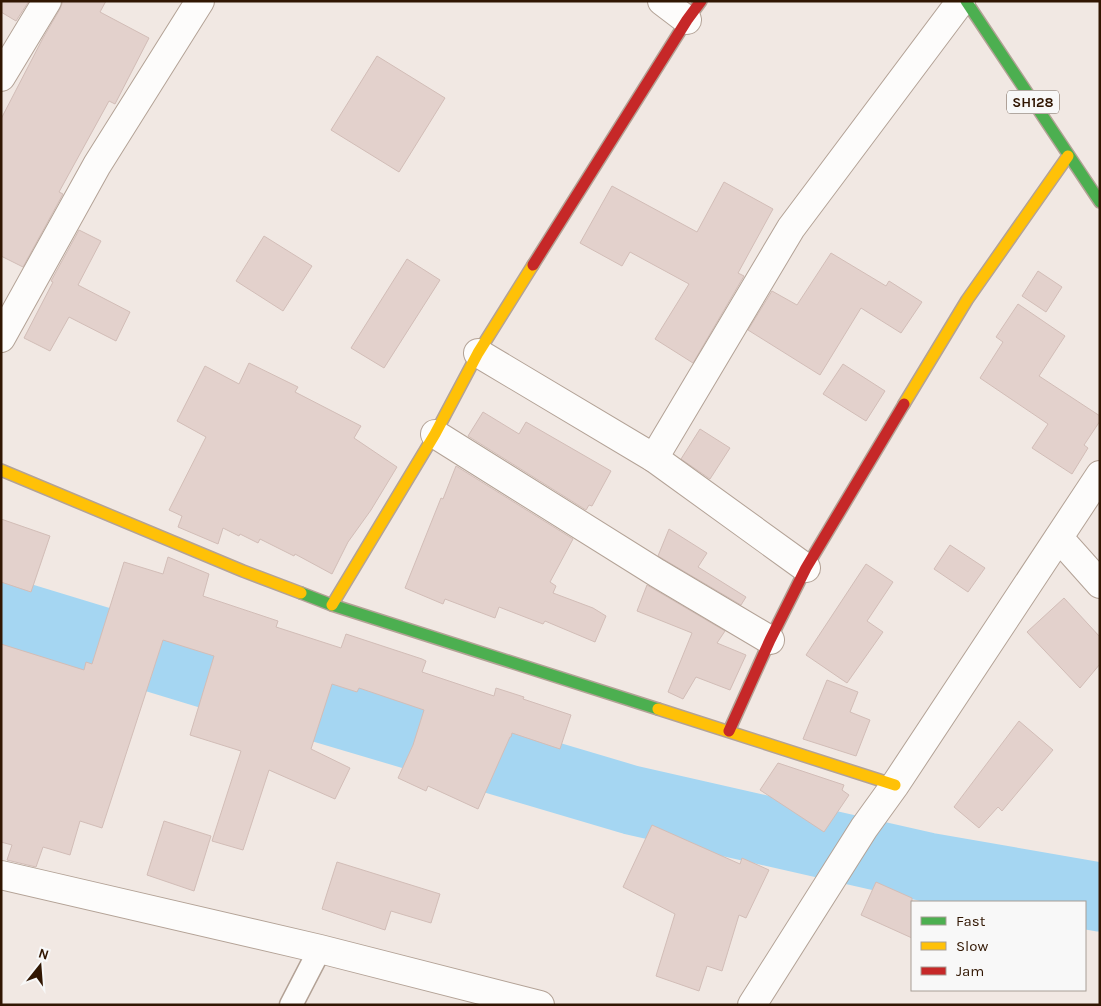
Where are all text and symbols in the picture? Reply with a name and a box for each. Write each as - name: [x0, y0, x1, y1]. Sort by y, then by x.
- road number: SH128: [1007, 90, 1059, 114]
- legend: [911, 901, 1086, 991]
- text: Fast: [956, 912, 986, 930]
- text: Slow: [956, 937, 988, 955]
- north arrow: [15, 941, 65, 991]
- text: N: [36, 944, 51, 964]
- text: Jam: [956, 962, 984, 980]

